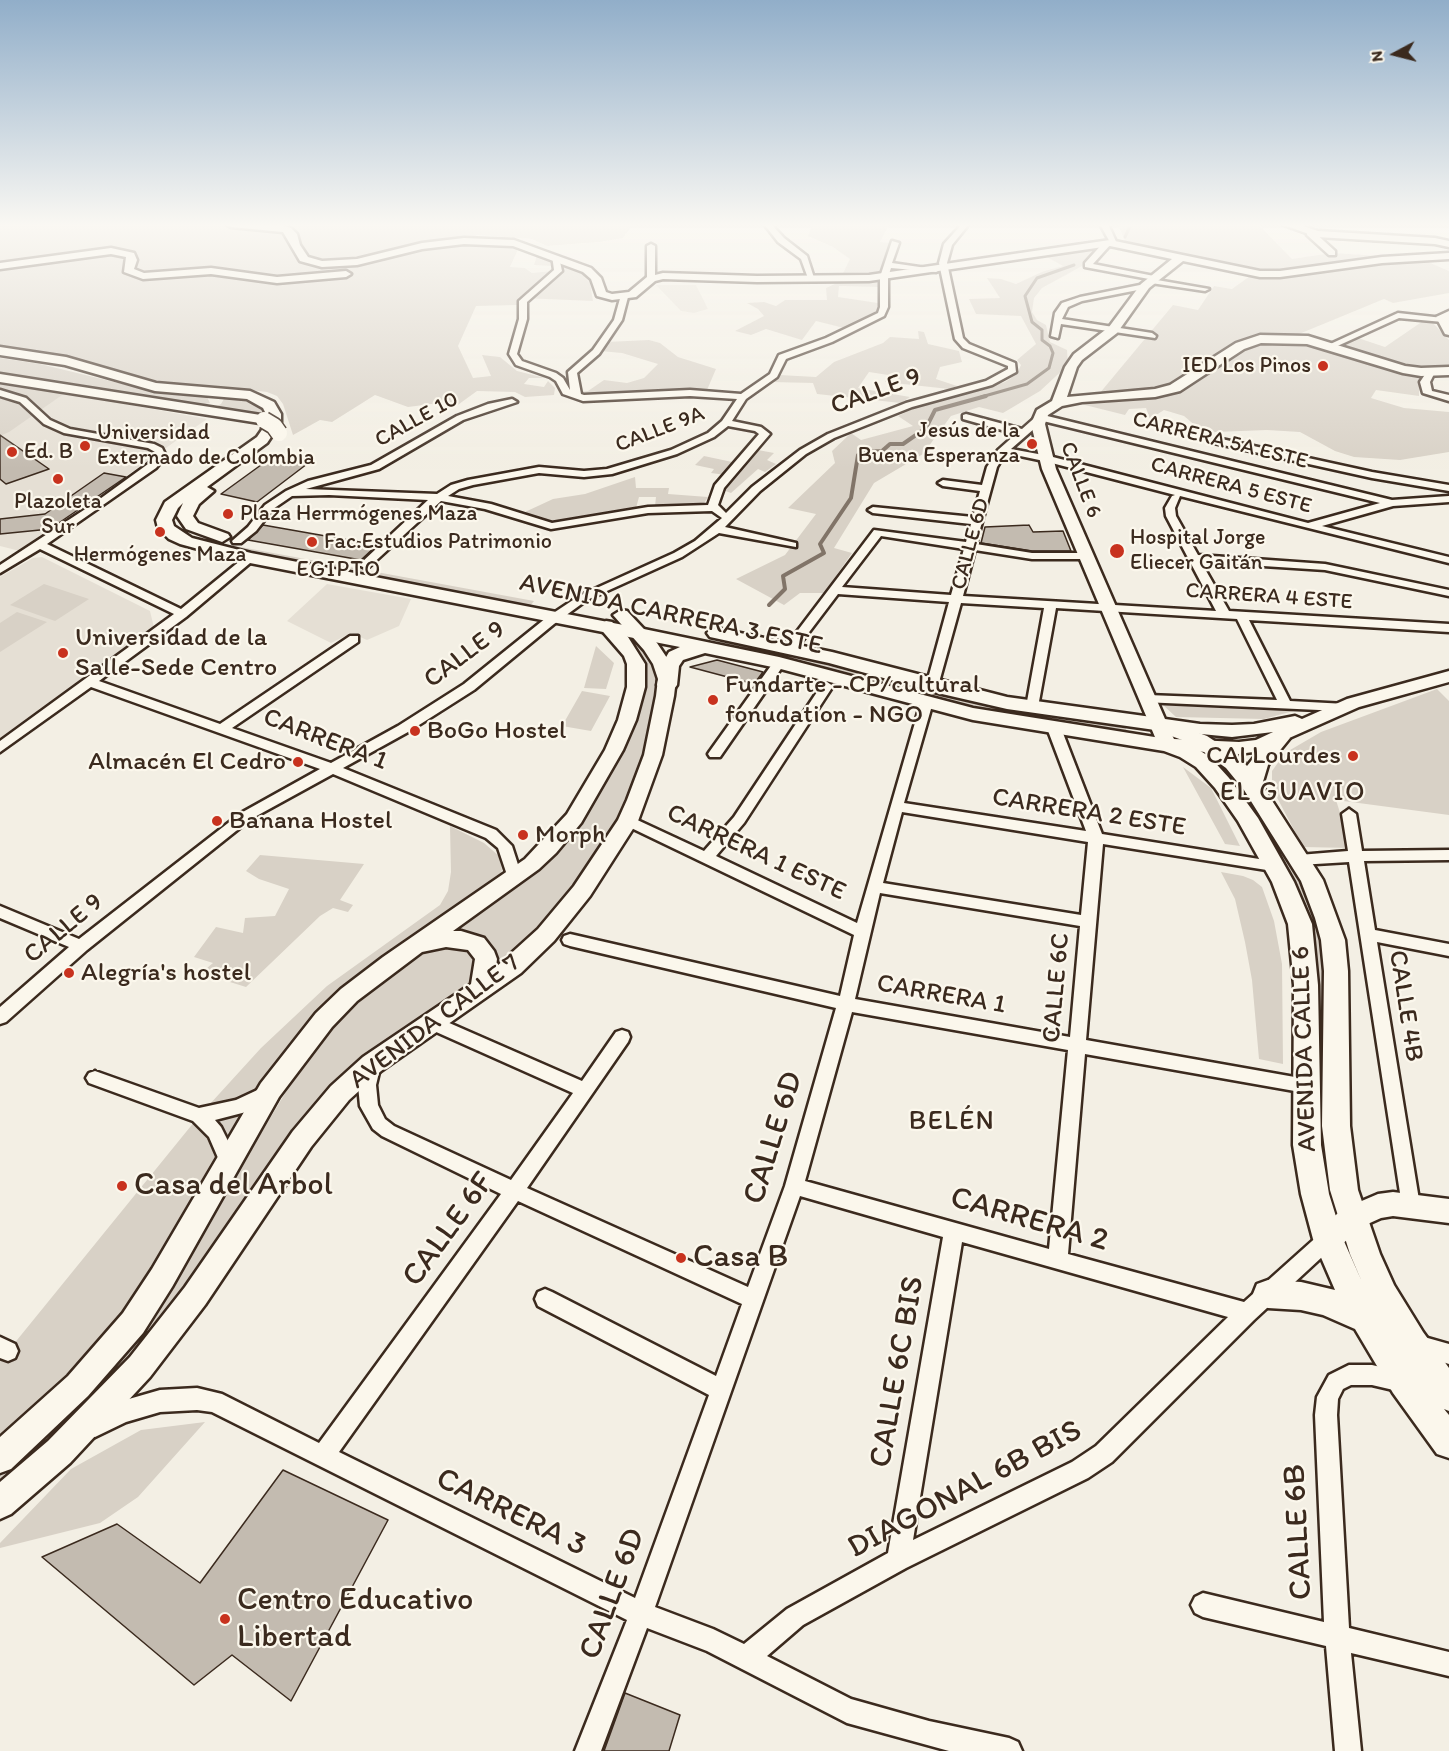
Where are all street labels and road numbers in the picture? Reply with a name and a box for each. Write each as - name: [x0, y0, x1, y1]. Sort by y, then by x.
- street label: CALLE 9: [827, 361, 925, 423]
- street label: CALLE 10: [371, 386, 463, 454]
- street label: CALLE 9A: [612, 401, 708, 459]
- street label: CARRERA 5A ESTE: [1130, 406, 1310, 476]
- street label: CALLE 6: [1053, 438, 1107, 522]
- street label: CARRERA 5 ESTE: [1148, 452, 1314, 520]
- street label: CALLE 6D: [946, 495, 996, 593]
- street label: AVENIDA CARRERA 3 ESTE: [517, 568, 825, 662]
- street label: CARRERA 4 ESTE: [1185, 578, 1353, 616]
- street label: CALLE 9: [418, 614, 512, 696]
- street label: CARRERA 1: [259, 702, 391, 778]
- street label: CARRERA 2 ESTE: [990, 782, 1188, 844]
- street label: CARRERA 1 ESTE: [661, 798, 851, 908]
- street label: CALLE 9: [18, 887, 110, 971]
- street label: CALLE 6C: [1037, 932, 1077, 1044]
- street label: AVENIDA CALLE 6: [1286, 945, 1324, 1153]
- street label: AVENIDA CALLE 7: [344, 948, 526, 1096]
- street label: CALLE 4B: [1381, 948, 1429, 1064]
- street label: CARRERA 1: [874, 968, 1008, 1022]
- street label: CALLE 6D: [736, 1067, 812, 1209]
- street label: CALLE 6F: [395, 1165, 503, 1295]
- street label: CARRERA 2: [946, 1179, 1112, 1261]
- street label: CALLE 6C BIS: [862, 1273, 934, 1471]
- street label: DIAGONAL 6B BIS: [841, 1412, 1089, 1568]
- street label: CARRERA 3: [429, 1460, 593, 1566]
- street label: CALLE 6B: [1276, 1463, 1322, 1601]
- street label: CALLE 6D: [572, 1523, 654, 1665]

